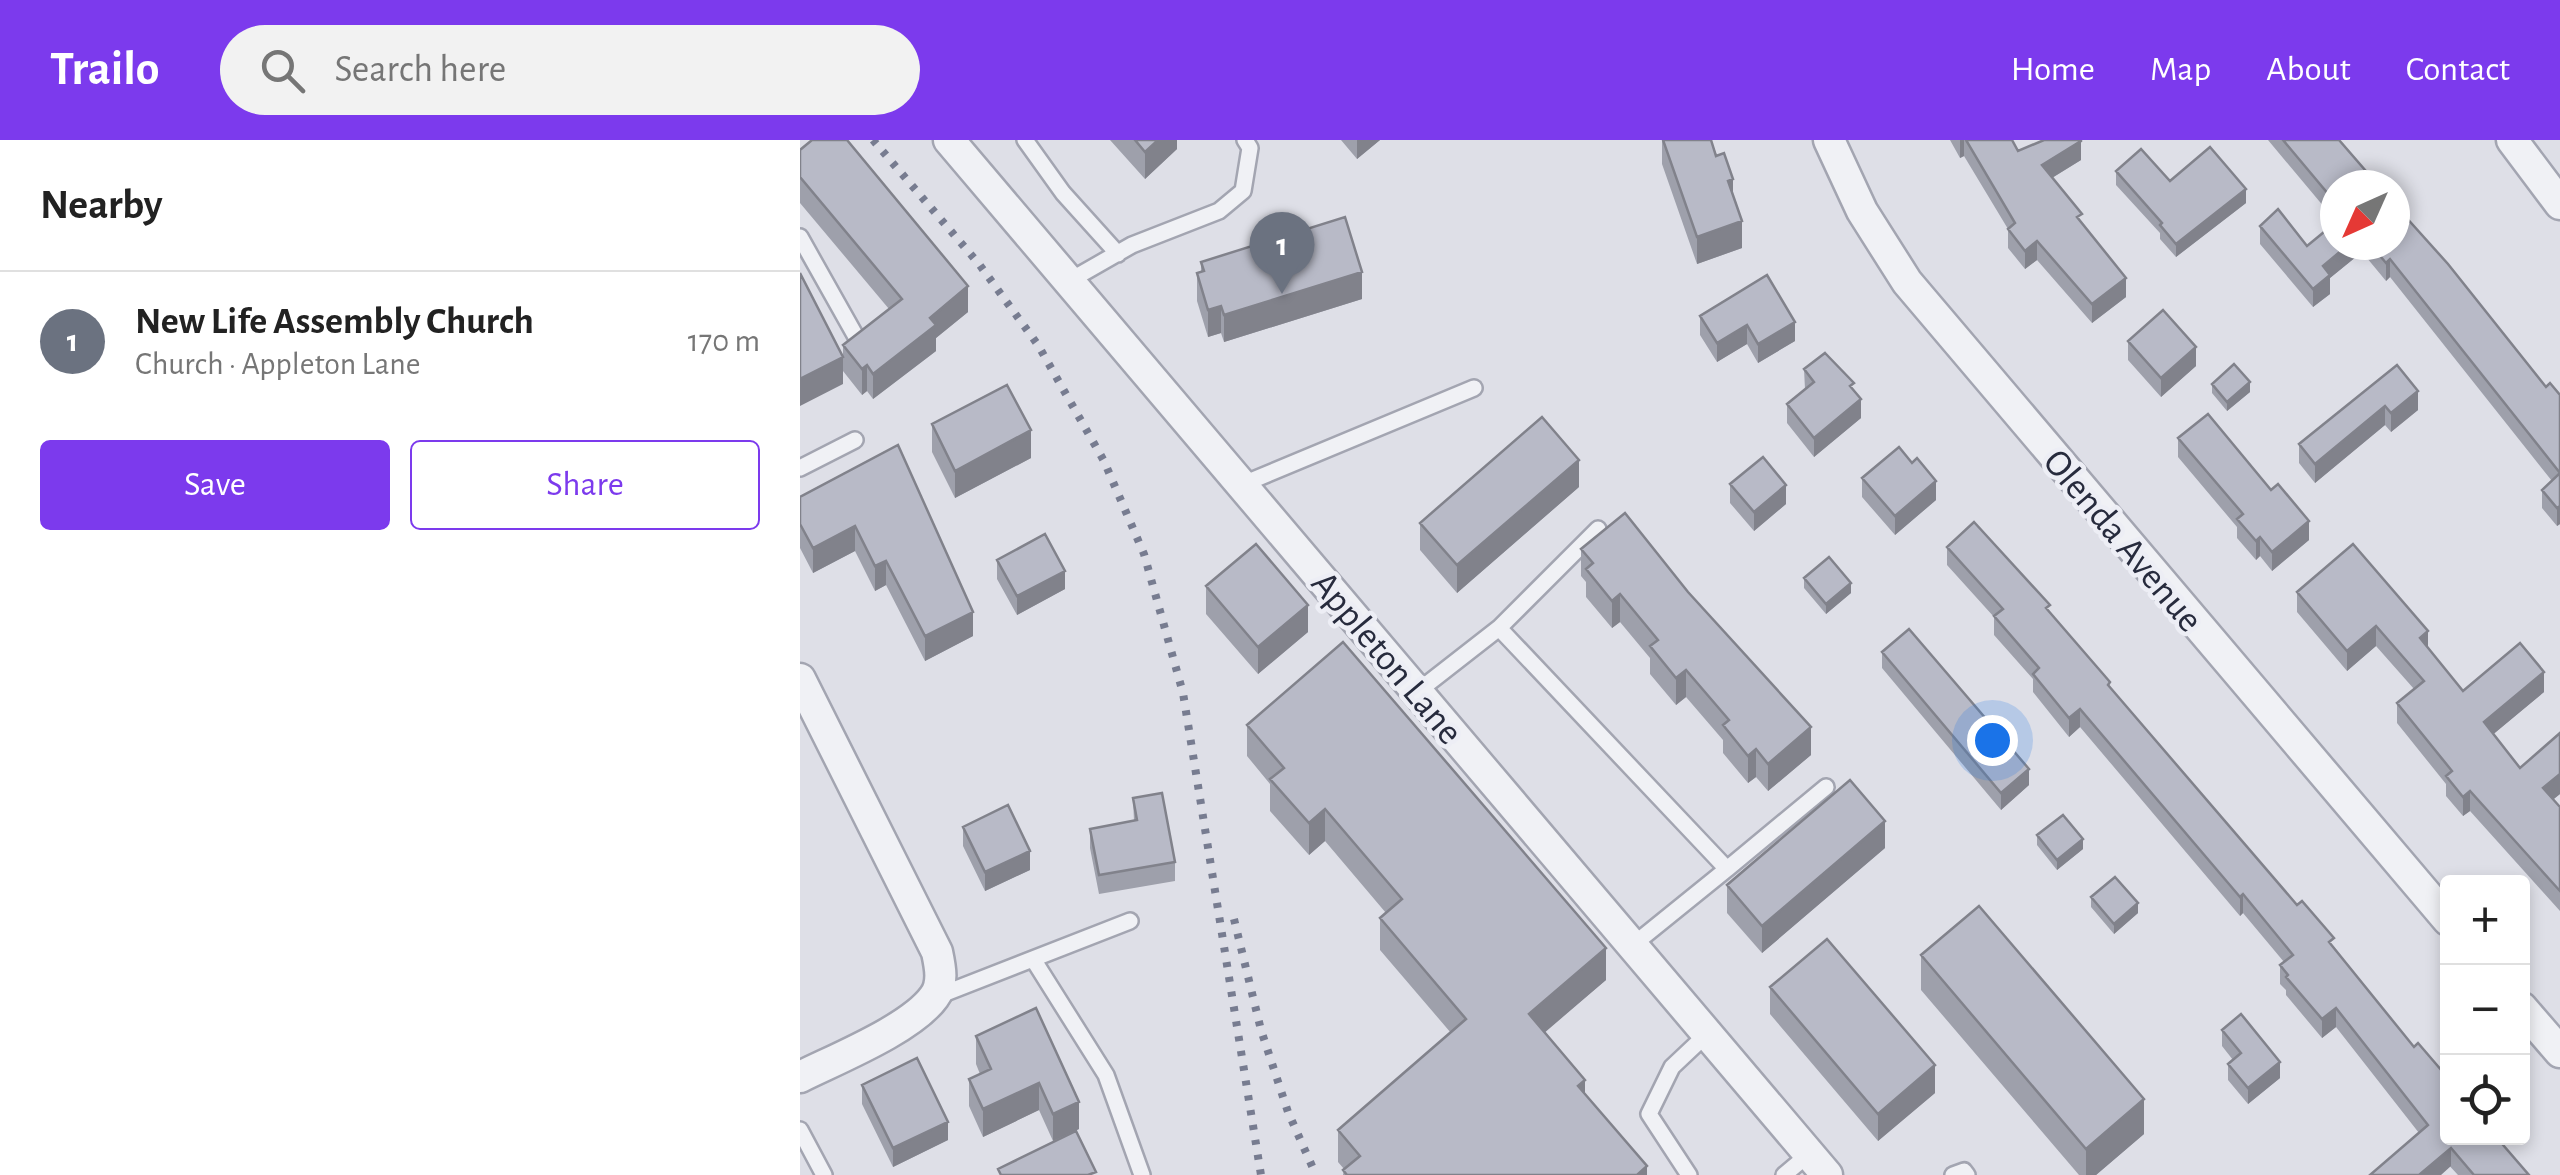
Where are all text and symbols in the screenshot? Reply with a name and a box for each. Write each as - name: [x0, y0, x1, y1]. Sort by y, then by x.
- search box: [220, 25, 920, 115]
- icon: search: [255, 43, 310, 98]
- text: Trailo: [50, 46, 160, 94]
- text: Search here: [335, 51, 506, 89]
- text: Home: [2011, 52, 2095, 87]
- text: Map: [2150, 52, 2211, 87]
- text: About: [2266, 52, 2351, 87]
- text: Contact: [2406, 52, 2510, 87]
- north arrow: [2320, 170, 2410, 260]
- text: Nearby: [40, 184, 163, 226]
- pin: 1: [1250, 212, 1314, 294]
- text: New Life Assembly Church: [135, 303, 534, 341]
- text: 1: [67, 325, 78, 357]
- text: 170 m: [688, 325, 760, 357]
- text: Church · Appleton Lane: [135, 348, 421, 380]
- button: Save: [40, 440, 390, 530]
- button: Share: [410, 440, 760, 530]
- street label: Olenda Avenue: [2036, 443, 2209, 640]
- street label: Appleton Lane: [1304, 565, 1469, 752]
- your location: [1967, 715, 2018, 766]
- map controls: [2440, 875, 2530, 1145]
- button: +: [2440, 875, 2530, 965]
- button: −: [2440, 965, 2530, 1055]
- button: locate: [2440, 1055, 2530, 1145]

